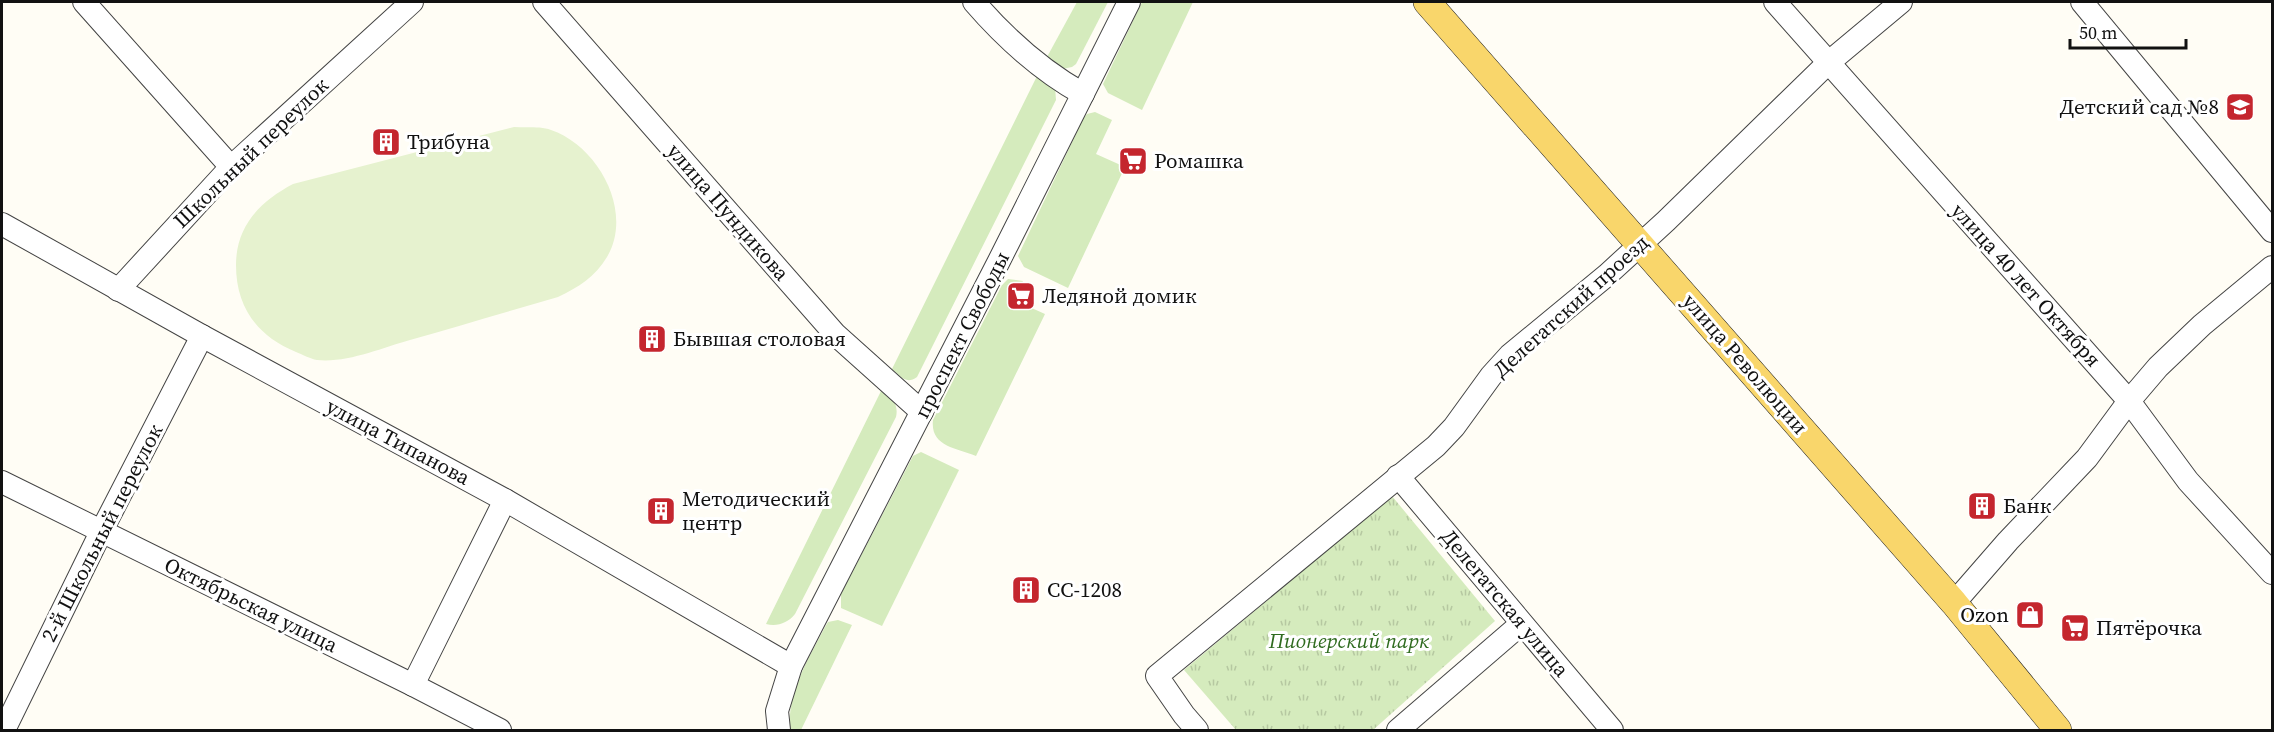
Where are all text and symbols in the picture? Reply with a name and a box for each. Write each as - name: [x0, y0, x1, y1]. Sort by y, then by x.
- scale bar: [2070, 12, 2186, 50]
- text: 50 m: [2079, 20, 2117, 45]
- street label: Школьный переулок: [167, 71, 335, 234]
- school or university icon: Детский сад №8: [2224, 91, 2256, 123]
- place label: Детский сад №8: [2060, 92, 2219, 121]
- building icon: Трибуна: [370, 126, 402, 158]
- place label: Трибуна: [407, 127, 490, 156]
- street label: улица Пундикова: [661, 137, 796, 287]
- supermarket icon: Ромашка: [1117, 145, 1149, 177]
- place label: Ромашка: [1154, 146, 1244, 175]
- street label: улица 40 лет Октября: [1945, 196, 2108, 373]
- street label: Делегатский проезд: [1487, 228, 1655, 383]
- street label: проспект Свободы: [907, 246, 1016, 423]
- supermarket icon: Ледяной домик: [1005, 280, 1037, 312]
- place label: Ледяной домик: [1042, 281, 1197, 310]
- street label: улица Революции: [1676, 287, 1815, 440]
- building icon: Бывшая столовая: [636, 323, 668, 355]
- place label: Бывшая столовая: [673, 324, 846, 353]
- street label: улица Типанова: [321, 391, 476, 492]
- street label: 2-й Школьный переулок: [34, 419, 169, 647]
- place label: Методический центр: [682, 484, 830, 537]
- building icon: Банк: [1966, 490, 1998, 522]
- place label: Банк: [2003, 491, 2052, 520]
- building icon: Методический центр: [645, 495, 677, 527]
- street label: Делегатская улица: [1435, 522, 1576, 683]
- street label: Октябрьская улица: [160, 550, 343, 659]
- building icon: СС-1208: [1010, 574, 1042, 606]
- place label: СС-1208: [1047, 575, 1122, 604]
- shop icon: Ozon: [2014, 599, 2046, 631]
- place label: Ozon: [1960, 600, 2009, 629]
- supermarket icon: Пятёрочка: [2059, 612, 2091, 644]
- place label: Пятёрочка: [2096, 613, 2202, 642]
- park label: Пионерский парк: [1268, 626, 1430, 655]

